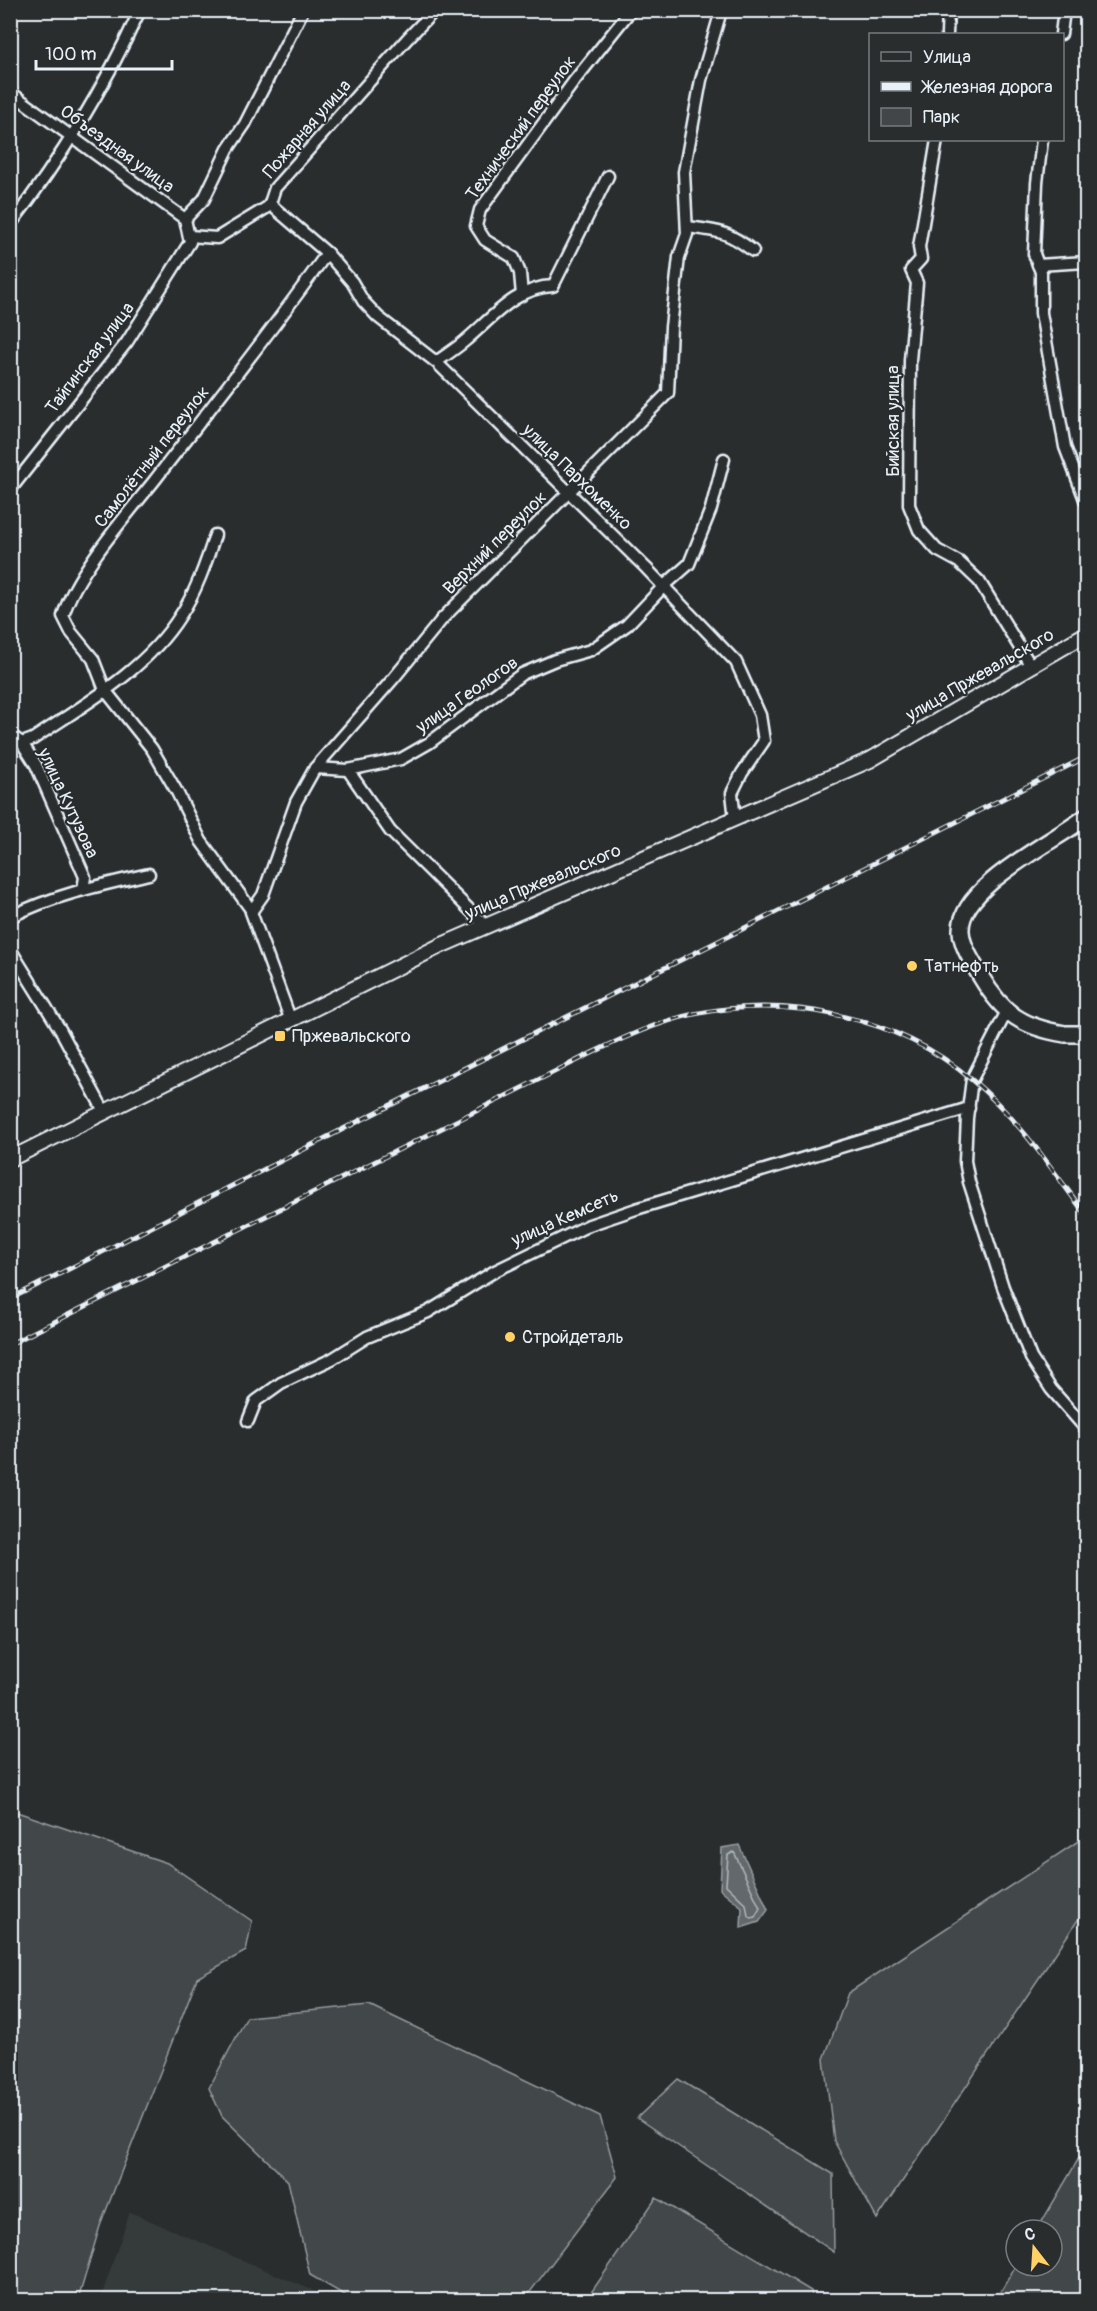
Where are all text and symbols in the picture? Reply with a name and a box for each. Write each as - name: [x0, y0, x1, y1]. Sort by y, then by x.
- scale bar: [36, 33, 172, 71]
- legend: [869, 33, 1064, 141]
- text: 100 m: [45, 43, 97, 66]
- text: Улица: [923, 46, 971, 69]
- street label: Технический переулок: [461, 51, 581, 205]
- street label: Пожарная улица: [258, 75, 356, 183]
- text: Железная дорога: [920, 76, 1053, 99]
- street label: Объездная улица: [55, 100, 179, 198]
- text: Парк: [923, 106, 960, 129]
- street label: Тайгинская улица: [40, 298, 140, 418]
- street label: Бийская улица: [882, 365, 905, 477]
- street label: Самолётный переулок: [89, 381, 215, 533]
- street label: улица Пархоменко: [517, 418, 637, 535]
- street label: Верхний переулок: [438, 486, 552, 600]
- street label: улица Пржевальского: [901, 623, 1058, 727]
- street label: улица Геологов: [411, 651, 523, 739]
- street label: улица Кутузова: [32, 743, 104, 862]
- street label: улица Пржевальского: [461, 839, 625, 926]
- place label: Татнефть: [924, 955, 999, 978]
- marker: Татнефть: [905, 959, 919, 973]
- place label: Пржевальского: [292, 1025, 411, 1048]
- marker: Пржевальского: [273, 1029, 287, 1043]
- street label: улица Кемсеть: [507, 1184, 622, 1252]
- place label: Стройдеталь: [522, 1326, 624, 1349]
- marker: Стройдеталь: [503, 1330, 517, 1344]
- north arrow: [1004, 2218, 1064, 2278]
- text: С: [1022, 2224, 1038, 2246]

